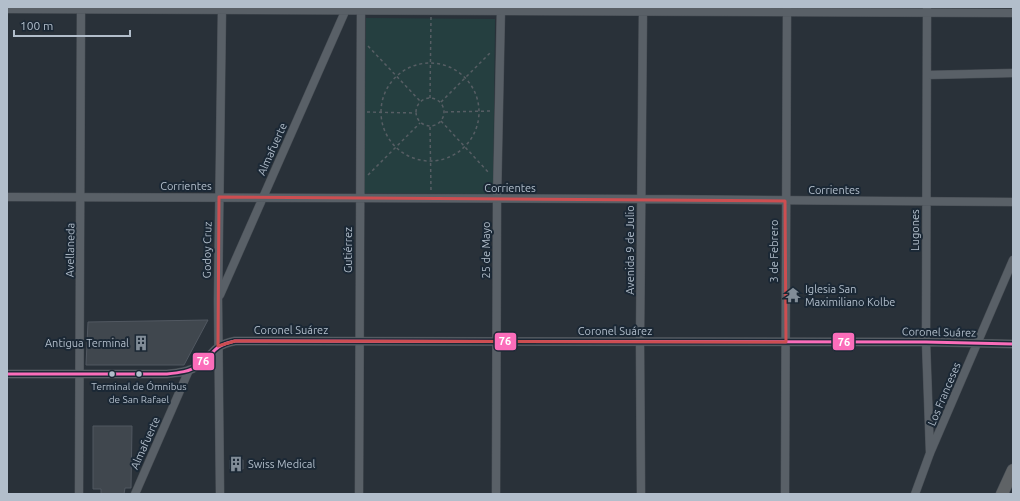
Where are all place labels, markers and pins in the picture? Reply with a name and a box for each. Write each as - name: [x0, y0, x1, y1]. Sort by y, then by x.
- place label: Iglesia San Maximiliano Kolbe: [805, 283, 895, 308]
- temple icon: Iglesia San Maximiliano Kolbe: [784, 286, 802, 304]
- building icon: Antigua Terminal: [132, 334, 150, 352]
- place label: Antigua Terminal: [45, 337, 129, 349]
- unlabelled marker: [107, 369, 117, 379]
- marker: Terminal de Ómnibus de San Rafael: [134, 369, 144, 379]
- place label: Terminal de Ómnibus de San Rafael: [91, 380, 187, 405]
- building icon: Swiss Medical: [227, 455, 245, 473]
- place label: Swiss Medical: [248, 458, 316, 470]

